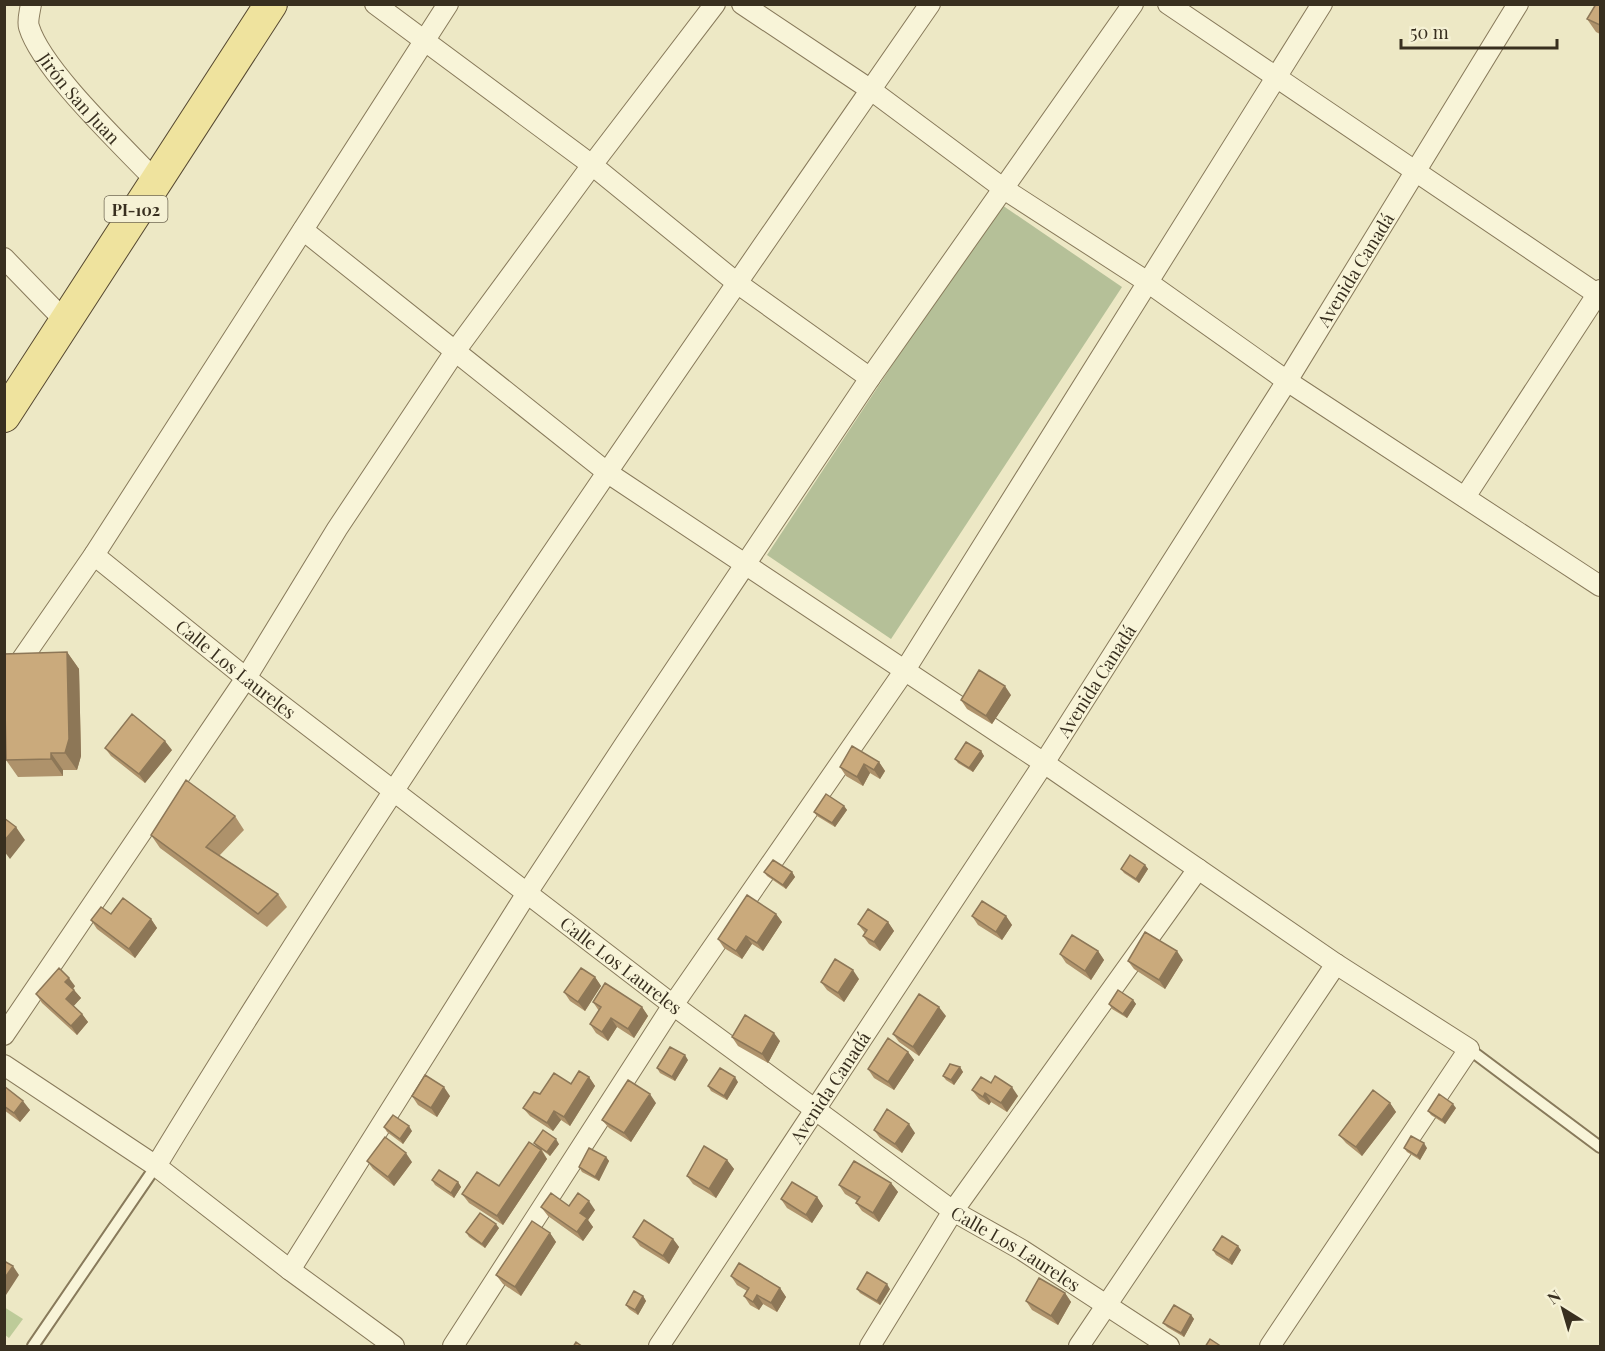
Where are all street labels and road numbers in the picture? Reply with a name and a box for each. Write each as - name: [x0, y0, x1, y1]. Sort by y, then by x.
- street label: Jirón San Juan: [32, 47, 126, 149]
- road number: PI-102: [104, 196, 168, 222]
- street label: Avenida Canadá: [1311, 208, 1399, 332]
- street label: Calle Los Laureles: [171, 614, 301, 724]
- street label: Avenida Canadá: [1051, 620, 1141, 743]
- street label: Calle Los Laureles: [555, 911, 687, 1019]
- street label: Avenida Canadá: [784, 1027, 875, 1149]
- street label: Calle Los Laureles: [947, 1200, 1085, 1297]

